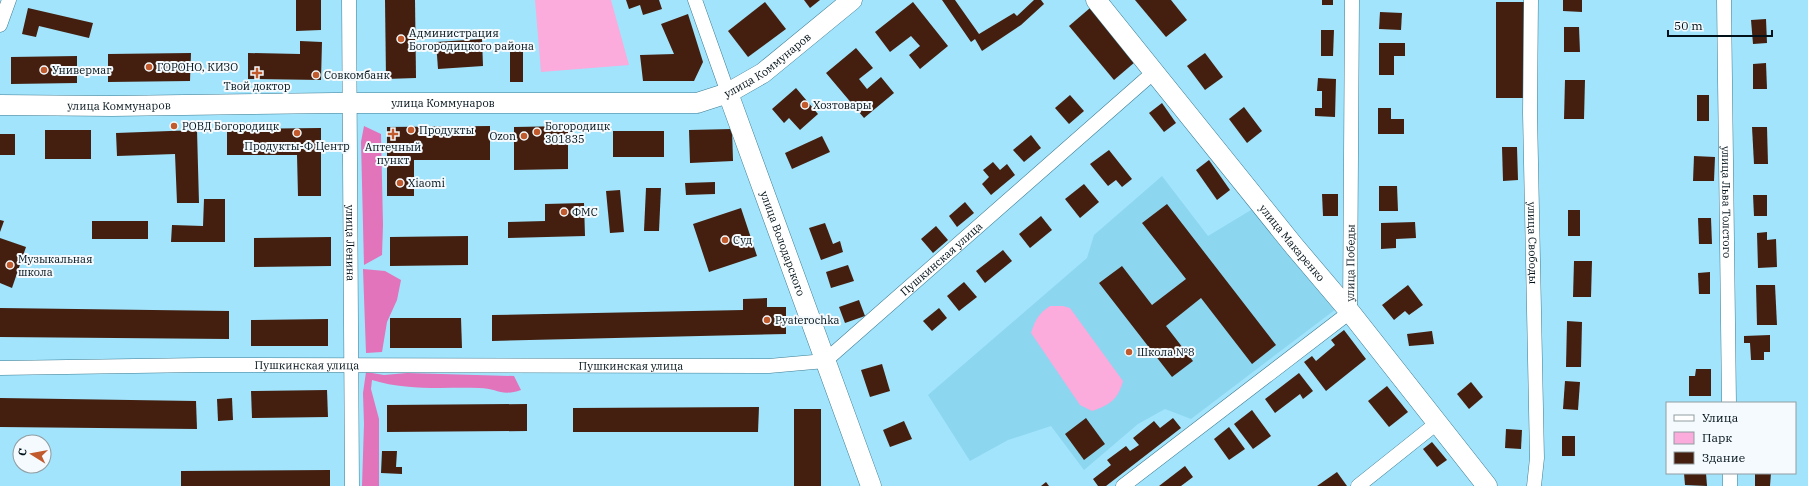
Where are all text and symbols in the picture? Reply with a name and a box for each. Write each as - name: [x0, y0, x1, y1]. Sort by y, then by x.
- scale bar: [1668, 12, 1772, 38]
- text: 50 m: [1674, 18, 1703, 33]
- place label: Администрация Богородицкого района: [409, 26, 534, 53]
- street label: улица Коммунаров: [723, 30, 814, 101]
- marker: Администрация Богородицкого района: [396, 34, 406, 44]
- place label: ГОРОНО, КИЗО: [157, 60, 238, 74]
- marker: ГОРОНО, КИЗО: [144, 62, 154, 72]
- place label: Универмаг: [52, 63, 112, 77]
- marker: Универмаг: [39, 65, 49, 75]
- marker: Твой доктор: [252, 68, 262, 78]
- place label: Совкомбанк: [324, 68, 391, 82]
- marker: Совкомбанк: [311, 70, 321, 80]
- place label: Твой доктор: [223, 79, 291, 93]
- street label: улица Коммунаров: [391, 96, 495, 110]
- street label: улица Коммунаров: [67, 98, 171, 113]
- place label: Хозтовары: [813, 98, 872, 112]
- marker: Хозтовары: [800, 100, 810, 110]
- place label: РОВД Богородицк: [182, 119, 280, 133]
- place label: Богородицк 301835: [545, 119, 611, 146]
- marker: РОВД Богородицк: [169, 121, 179, 131]
- place label: Продукты: [419, 123, 474, 137]
- marker: Продукты: [406, 125, 416, 135]
- marker: Богородицк 301835: [532, 127, 542, 137]
- marker: Продукты-Ф Центр: [292, 128, 302, 138]
- marker: Аптечный пункт: [388, 129, 398, 139]
- place label: Ozon: [489, 129, 516, 143]
- marker: Ozon: [519, 131, 529, 141]
- place label: Продукты-Ф Центр: [244, 139, 350, 153]
- place label: Аптечный пункт: [365, 140, 421, 167]
- street label: улица Льва Толстого: [1719, 146, 1734, 258]
- place label: Xiaomi: [408, 176, 446, 190]
- marker: Xiaomi: [395, 178, 405, 188]
- street label: улица Володарского: [757, 189, 808, 298]
- street label: улица Макаренко: [1256, 201, 1328, 284]
- street label: улица Свободы: [1525, 202, 1540, 285]
- street label: улица Ленина: [343, 205, 358, 281]
- place label: ФМС: [572, 205, 598, 219]
- marker: ФМС: [559, 207, 569, 217]
- street label: Пушкинская улица: [897, 219, 985, 299]
- street label: улица Победы: [1343, 224, 1358, 302]
- place label: Суд: [733, 233, 753, 247]
- marker: Суд: [720, 235, 730, 245]
- place label: Музыкальная школа: [18, 252, 92, 279]
- marker: Музыкальная школа: [5, 260, 15, 270]
- place label: Pyaterochka: [775, 313, 840, 327]
- marker: Pyaterochka: [762, 315, 772, 325]
- place label: Школа №8: [1137, 345, 1195, 359]
- marker: Школа №8: [1124, 347, 1134, 357]
- street label: Пушкинская улица: [255, 358, 359, 372]
- street label: Пушкинская улица: [579, 359, 683, 373]
- legend: [1666, 402, 1796, 474]
- text: Улица: [1702, 410, 1739, 425]
- text: Парк: [1702, 430, 1732, 445]
- north arrow: [12, 434, 52, 474]
- text: С: [15, 447, 30, 457]
- text: Здание: [1702, 450, 1745, 465]

